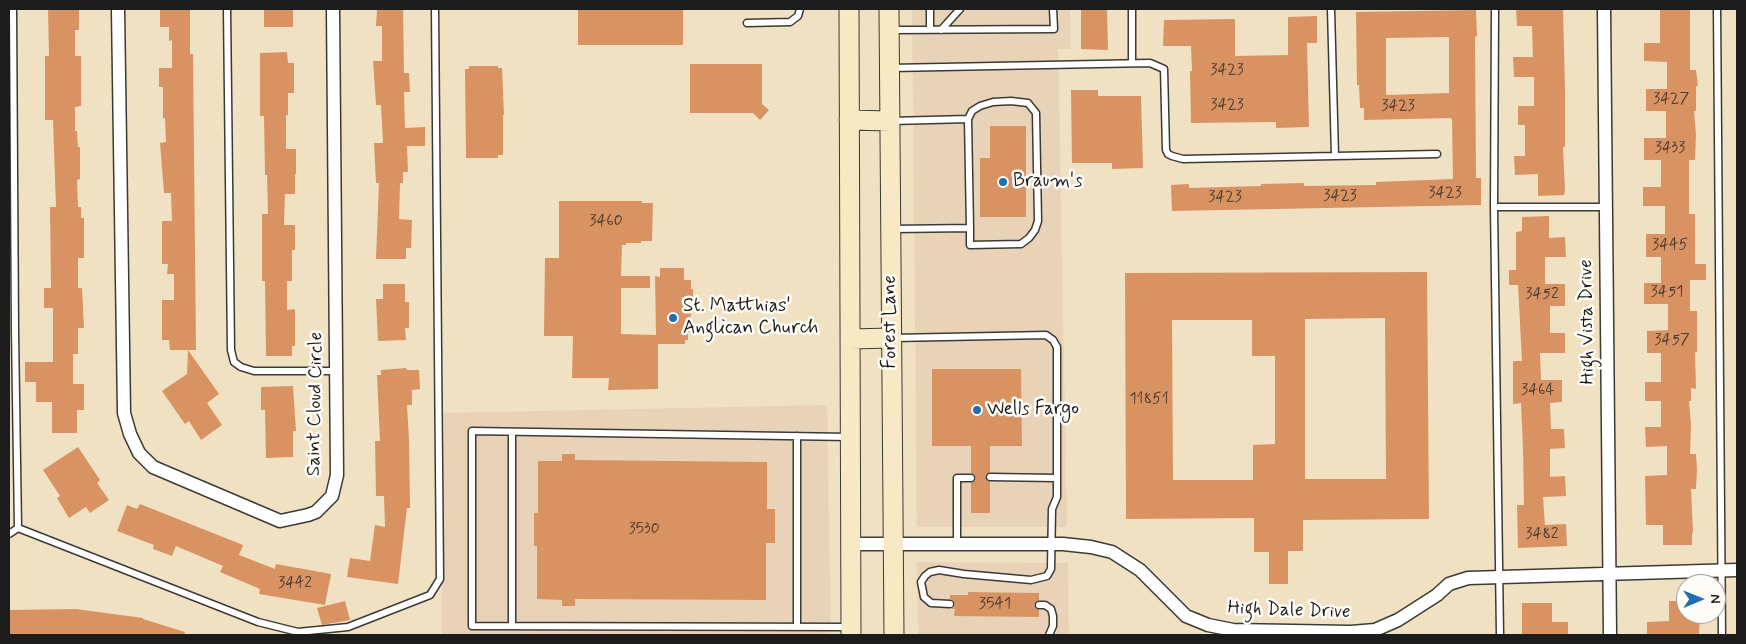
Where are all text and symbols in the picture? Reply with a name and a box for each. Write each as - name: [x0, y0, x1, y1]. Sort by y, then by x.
- house number: 3423: [1210, 61, 1244, 81]
- house number: 3427: [1653, 90, 1689, 110]
- house number: 3423: [1210, 96, 1244, 116]
- house number: 3423: [1381, 97, 1415, 117]
- house number: 3433: [1655, 139, 1685, 159]
- place label: Braum's: [1013, 171, 1083, 193]
- marker: Braum's: [997, 176, 1009, 188]
- house number: 3423: [1428, 184, 1462, 204]
- house number: 3423: [1323, 187, 1357, 207]
- house number: 3423: [1208, 188, 1242, 208]
- house number: 3460: [589, 212, 623, 232]
- house number: 3445: [1652, 236, 1688, 256]
- street label: High Vista Drive: [1576, 259, 1600, 385]
- street label: Forest Lane: [880, 275, 902, 369]
- house number: 3451: [1651, 283, 1683, 303]
- house number: 3452: [1525, 285, 1559, 305]
- place label: St. Matthias' Anglican Church: [683, 296, 818, 340]
- marker: St. Matthias' Anglican Church: [667, 312, 679, 324]
- house number: 3457: [1654, 331, 1690, 351]
- street label: Saint Cloud Circle: [303, 332, 329, 476]
- house number: 3464: [1521, 381, 1555, 401]
- house number: 11851: [1129, 390, 1169, 410]
- place label: Wells Fargo: [987, 399, 1079, 421]
- marker: Wells Fargo: [971, 404, 983, 416]
- house number: 3530: [628, 520, 660, 540]
- house number: 3482: [1525, 525, 1559, 545]
- house number: 3442: [278, 574, 312, 594]
- north arrow: [1676, 574, 1726, 624]
- text: N: [1706, 594, 1724, 604]
- house number: 3541: [979, 595, 1011, 615]
- street label: High Dale Drive: [1227, 597, 1351, 625]

